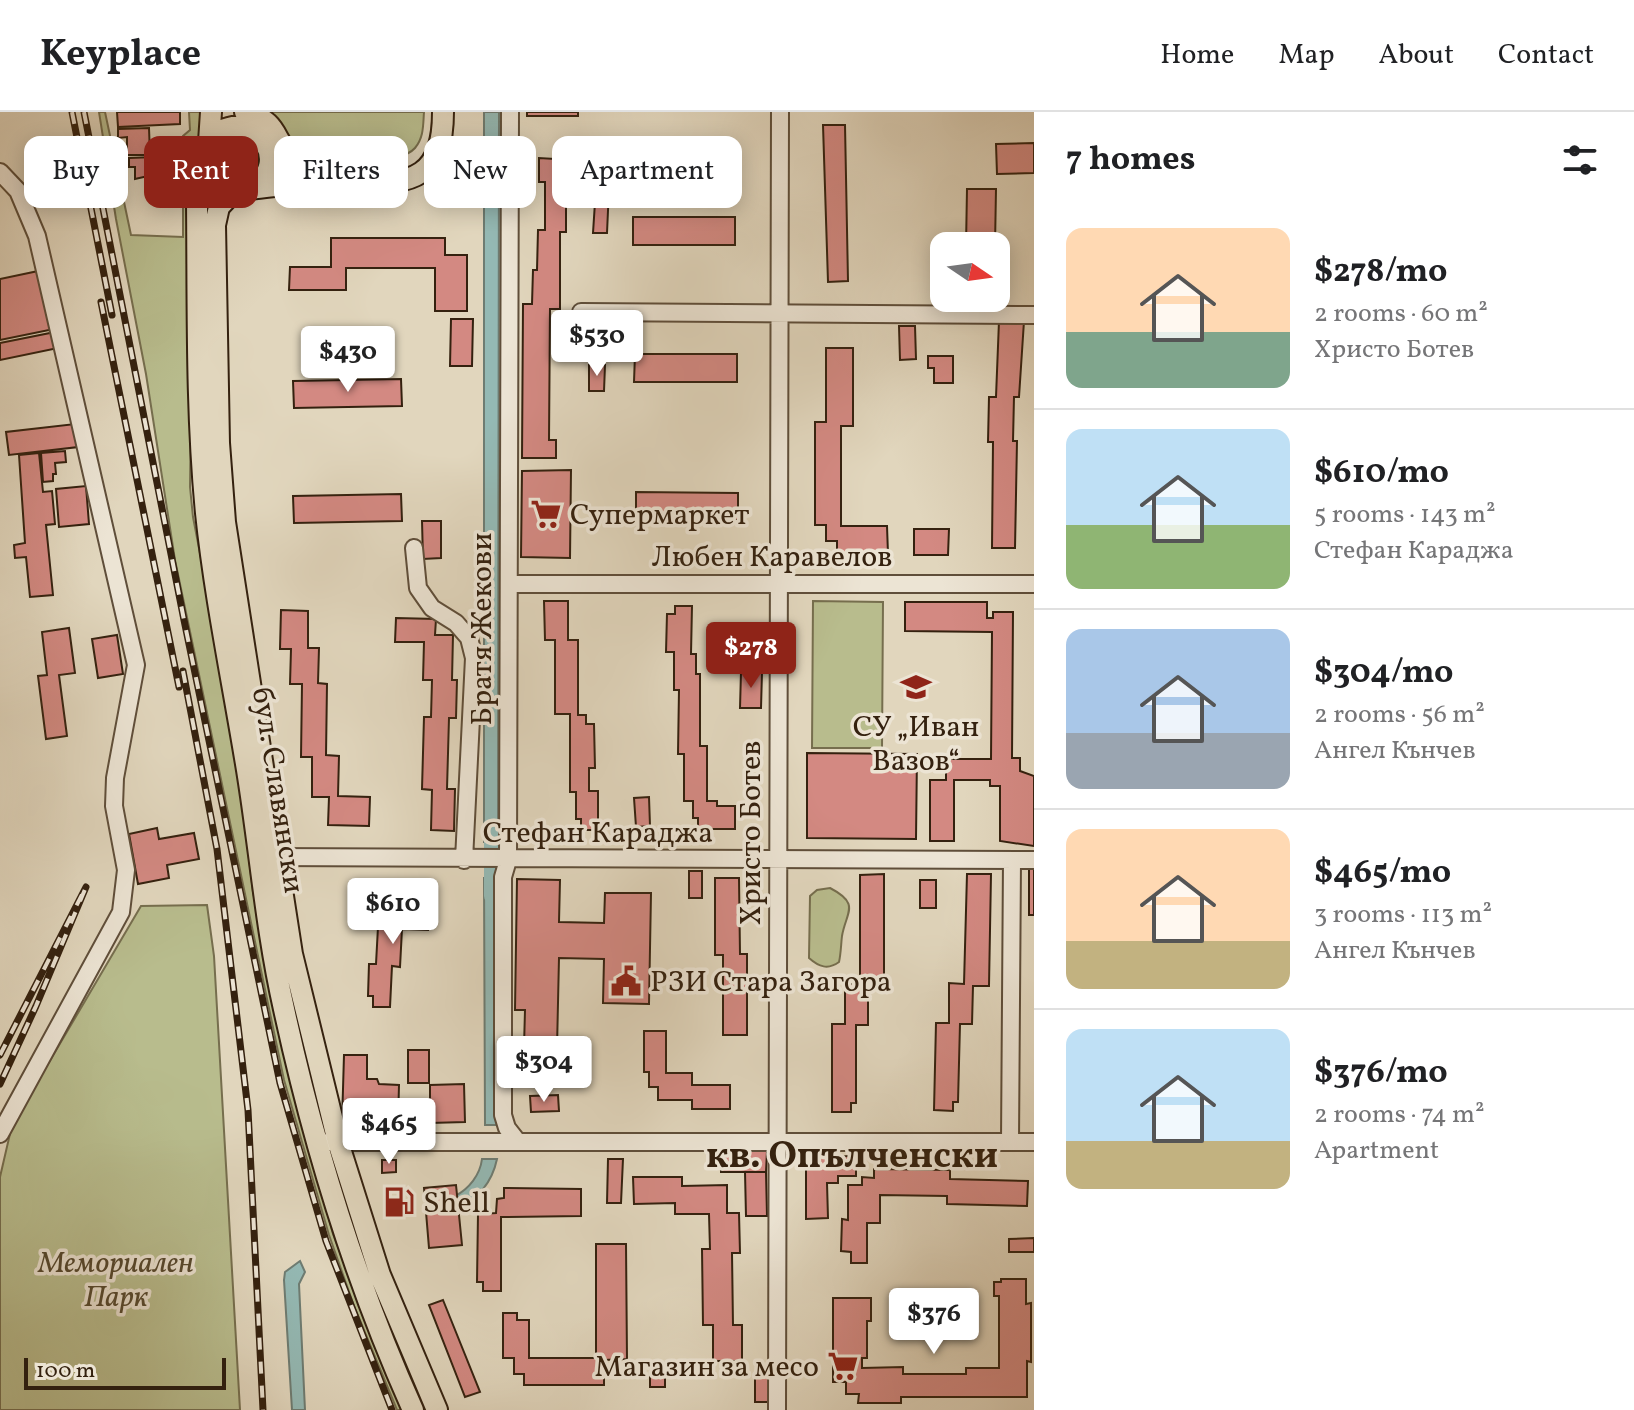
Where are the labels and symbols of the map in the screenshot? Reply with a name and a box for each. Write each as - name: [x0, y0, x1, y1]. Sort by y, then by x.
- north arrow: [930, 232, 1010, 312]
- pin: $530: [550, 310, 644, 378]
- pin: $430: [301, 326, 395, 394]
- place label: Супермаркет: [570, 495, 749, 537]
- supermarket icon: Супермаркет: [529, 497, 563, 531]
- street label: Братя Жекови: [462, 532, 504, 726]
- street label: Любен Каравелов: [652, 537, 892, 579]
- pin: $278: [704, 622, 798, 690]
- school or university icon: СУ „Иван Вазов“: [899, 670, 933, 704]
- street label: бул. Славянски: [240, 684, 314, 896]
- place label: СУ „Иван Вазов“: [853, 707, 979, 783]
- street label: Христо Ботев: [731, 741, 773, 925]
- street label: Стефан Караджа: [483, 813, 713, 855]
- pin: $610: [346, 878, 440, 946]
- place label: РЗИ Стара Загора: [650, 962, 892, 1004]
- public building icon: РЗИ Стара Загора: [609, 964, 643, 998]
- pin: $304: [497, 1036, 591, 1104]
- pin: $465: [342, 1098, 436, 1166]
- district label: кв. Опълченски: [706, 1131, 998, 1184]
- place label: Shell: [423, 1183, 490, 1225]
- fuel station icon: Shell: [382, 1185, 416, 1219]
- park label: Мемориален Парк: [37, 1243, 194, 1319]
- pin: $376: [887, 1288, 981, 1356]
- place label: Магазин за месо: [594, 1347, 819, 1389]
- supermarket icon: Магазин за месо: [826, 1349, 860, 1383]
- scale bar: [24, 1354, 226, 1390]

